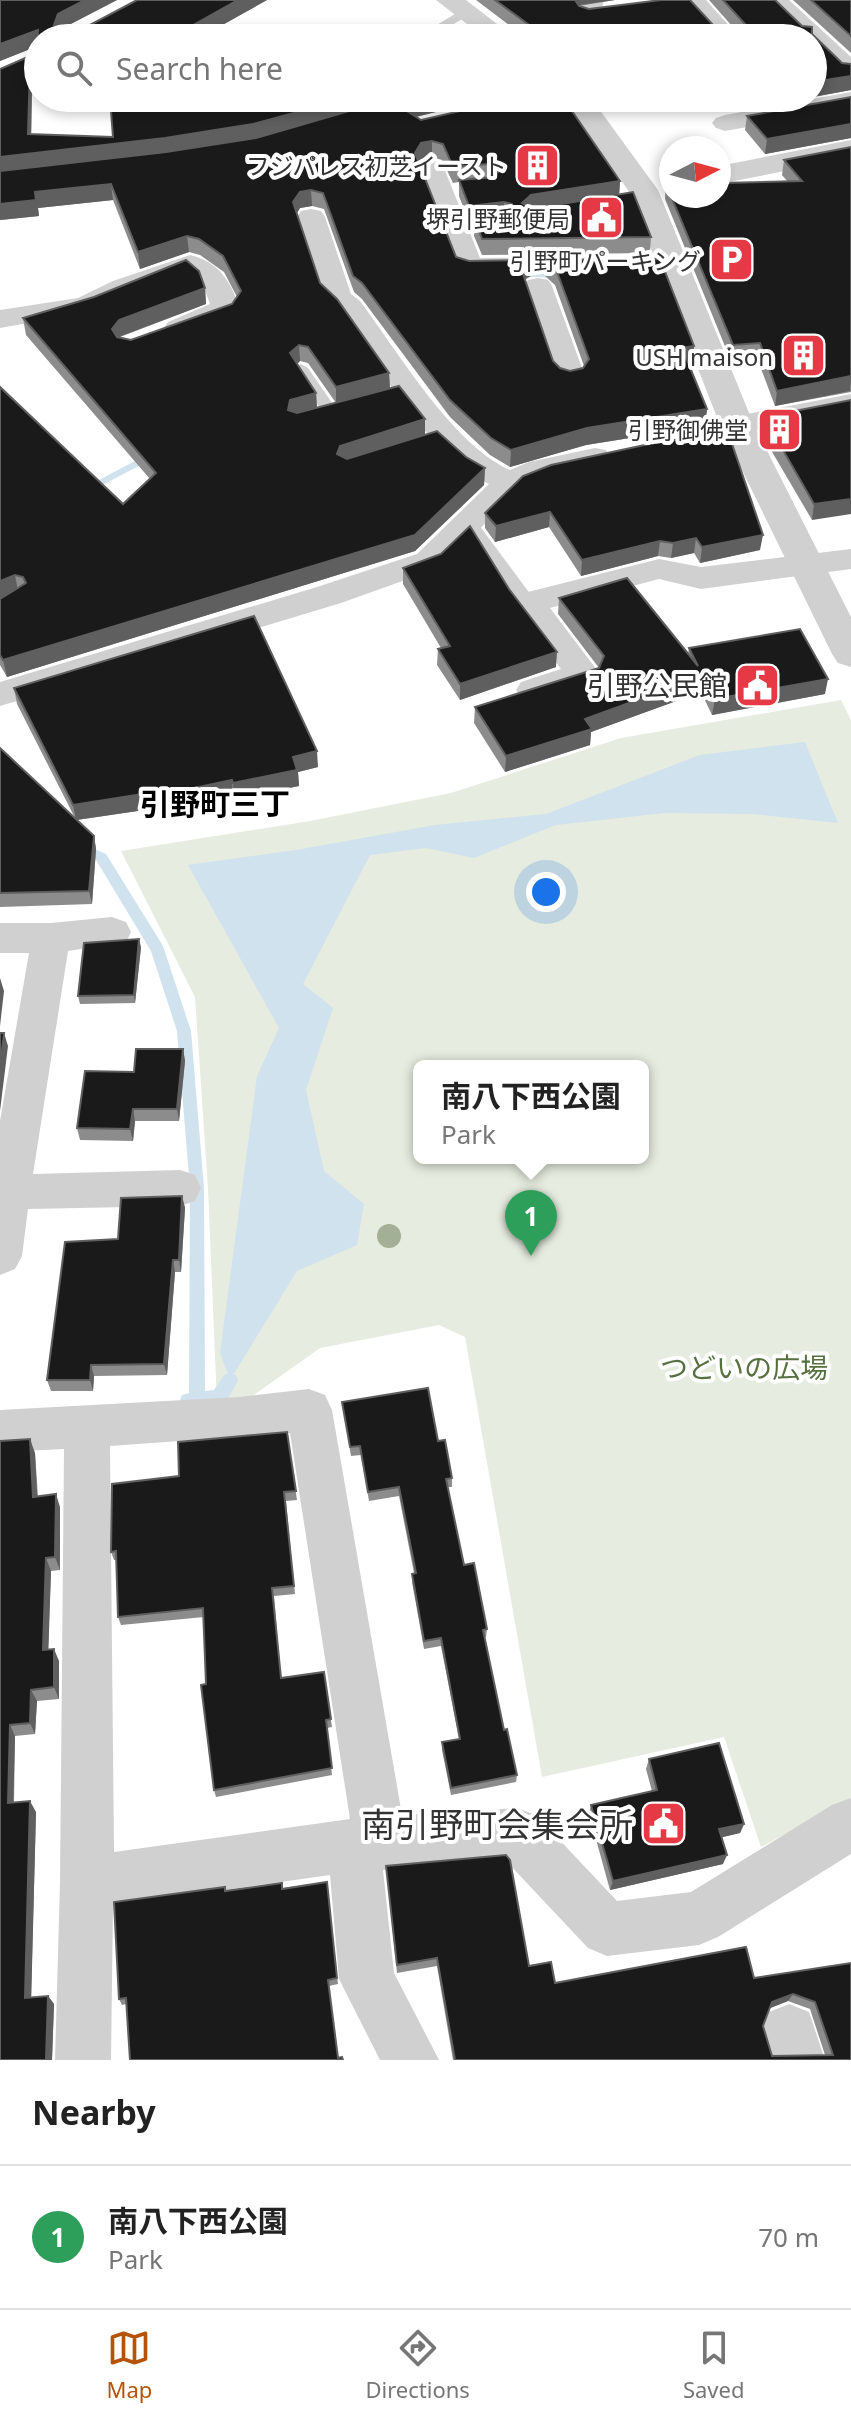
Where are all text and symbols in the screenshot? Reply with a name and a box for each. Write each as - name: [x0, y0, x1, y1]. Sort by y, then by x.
- search box: [24, 24, 827, 112]
- icon: search: [52, 46, 96, 90]
- text: Search here: [116, 48, 283, 89]
- north arrow: [659, 136, 731, 208]
- building icon: フジパレス初芝イースト: [514, 141, 562, 189]
- place label: フジパレス初芝イースト: [246, 149, 507, 182]
- public building icon: 堺引野郵便局: [577, 194, 625, 242]
- place label: 堺引野郵便局: [426, 202, 570, 235]
- parking icon: 引野町パーキング: [708, 236, 756, 284]
- place label: 引野町パーキング: [510, 244, 701, 277]
- building icon: USH maison: [780, 332, 828, 380]
- place label: USH maison: [635, 340, 773, 373]
- building icon: 引野御佛堂: [755, 405, 803, 453]
- place label: 引野御佛堂: [628, 413, 748, 446]
- public building icon: 引野公民館: [734, 661, 782, 709]
- place label: 引野公民館: [587, 666, 727, 704]
- district label: 引野町三丁: [140, 783, 290, 824]
- your location: [526, 872, 566, 912]
- popup: [413, 1060, 649, 1164]
- text: 南八下西公園: [441, 1075, 621, 1116]
- text: Park: [441, 1116, 496, 1152]
- pin: 1: [505, 1190, 557, 1256]
- park label: つどいの広場: [660, 1348, 828, 1386]
- public building icon: 南引野町会集会所: [640, 1800, 688, 1848]
- place label: 南引野町会集会所: [361, 1801, 633, 1847]
- text: Nearby: [32, 2089, 156, 2135]
- text: 南八下西公園: [108, 2200, 288, 2241]
- text: 1: [51, 2219, 65, 2255]
- text: 70 m: [758, 2219, 819, 2255]
- text: Park: [108, 2241, 163, 2277]
- tab: Map: [107, 2326, 152, 2404]
- tab: Directions: [365, 2326, 470, 2404]
- tab: Saved: [683, 2326, 744, 2404]

